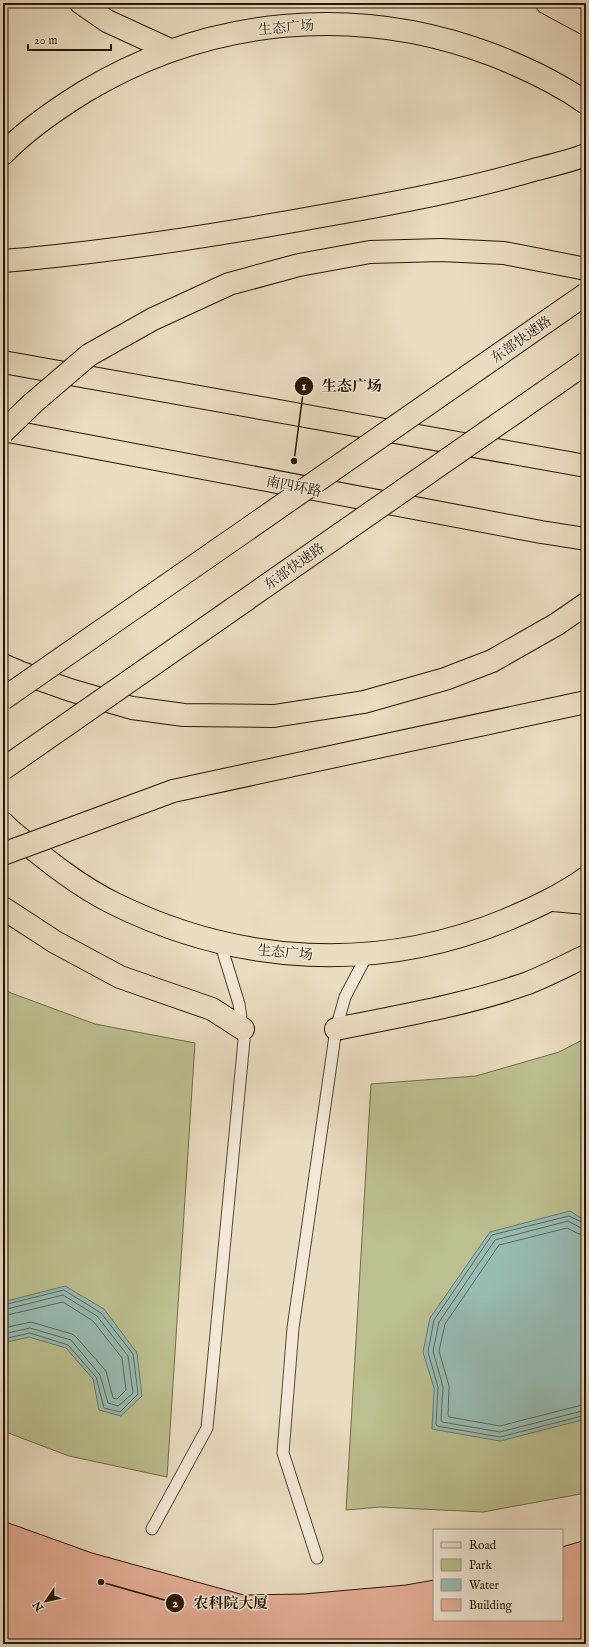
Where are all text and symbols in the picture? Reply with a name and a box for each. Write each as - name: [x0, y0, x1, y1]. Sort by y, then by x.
- street label: 生态广场: [257, 17, 315, 39]
- scale bar: [28, 26, 111, 52]
- text: 20 m: [34, 33, 57, 48]
- street label: 东部快速路: [488, 312, 555, 367]
- callout: 生态广场: [294, 372, 390, 399]
- text: 生态广场: [322, 377, 382, 396]
- text: 1: [302, 379, 307, 394]
- street label: 南四环路: [265, 473, 323, 501]
- street label: 东部快速路: [261, 539, 328, 594]
- street label: 生态广场: [256, 942, 314, 964]
- legend: [433, 1529, 563, 1621]
- text: Road: [469, 1538, 497, 1553]
- text: Park: [469, 1558, 492, 1573]
- text: Water: [469, 1578, 500, 1593]
- north arrow: [26, 1581, 66, 1621]
- callout: 农科院大厦: [165, 1589, 276, 1616]
- text: 农科院大厦: [193, 1594, 269, 1613]
- text: 2: [172, 1596, 178, 1611]
- text: N: [30, 1598, 48, 1615]
- text: Building: [469, 1598, 513, 1613]

